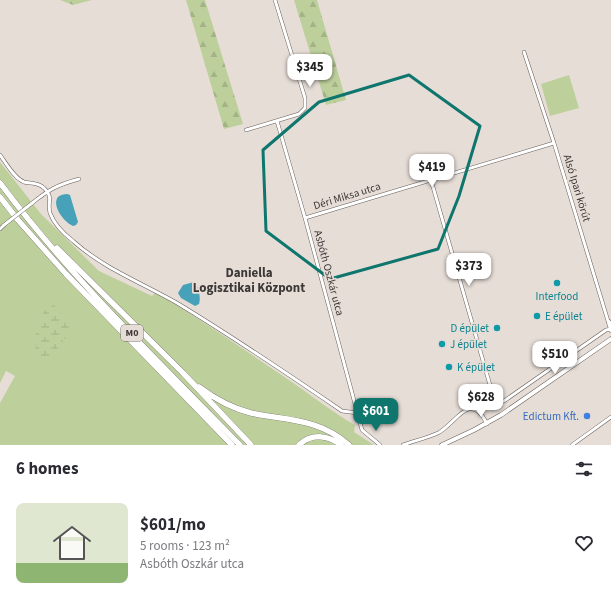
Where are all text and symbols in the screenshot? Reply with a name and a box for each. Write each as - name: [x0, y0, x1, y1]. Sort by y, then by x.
- pin: $345: [286, 54, 334, 88]
- text: $345: [296, 58, 324, 76]
- street label: Alsó Ipari körút: [560, 153, 594, 224]
- pin: $419: [408, 154, 456, 188]
- text: $419: [418, 158, 446, 176]
- street label: Déri Miksa utca: [312, 179, 382, 213]
- street label: Asbóth Oszkár utca: [310, 229, 348, 317]
- pin: $373: [445, 253, 493, 287]
- text: $373: [455, 257, 483, 275]
- district label: Daniella Logisztikai Központ: [193, 264, 305, 297]
- marker: Interfood: [552, 278, 562, 288]
- place label: Interfood: [536, 289, 578, 304]
- place label: E épület: [545, 309, 583, 324]
- marker: E épület: [532, 311, 542, 321]
- place label: D épület: [451, 321, 489, 336]
- marker: D épület: [492, 323, 502, 333]
- road number: M0: [121, 325, 143, 341]
- place label: J épület: [450, 337, 487, 352]
- marker: J épület: [437, 339, 447, 349]
- pin: $510: [531, 341, 579, 375]
- text: $510: [541, 345, 569, 363]
- place label: K épület: [457, 360, 495, 375]
- marker: K épület: [444, 362, 454, 372]
- pin: $628: [457, 384, 505, 418]
- text: $628: [467, 388, 495, 406]
- pin: $601: [352, 398, 400, 432]
- text: $601: [362, 402, 390, 420]
- place label: Edictum Kft.: [523, 409, 579, 424]
- marker: Edictum Kft.: [582, 411, 592, 421]
- text: 6 homes: [16, 457, 78, 481]
- icon: filters: [573, 458, 595, 480]
- text: $601/mo: [140, 513, 206, 537]
- icon: home: [48, 519, 96, 567]
- icon: heart: [573, 532, 595, 554]
- text: 5 rooms · 123 m²: [140, 537, 230, 555]
- text: Asbóth Oszkár utca: [140, 555, 244, 573]

